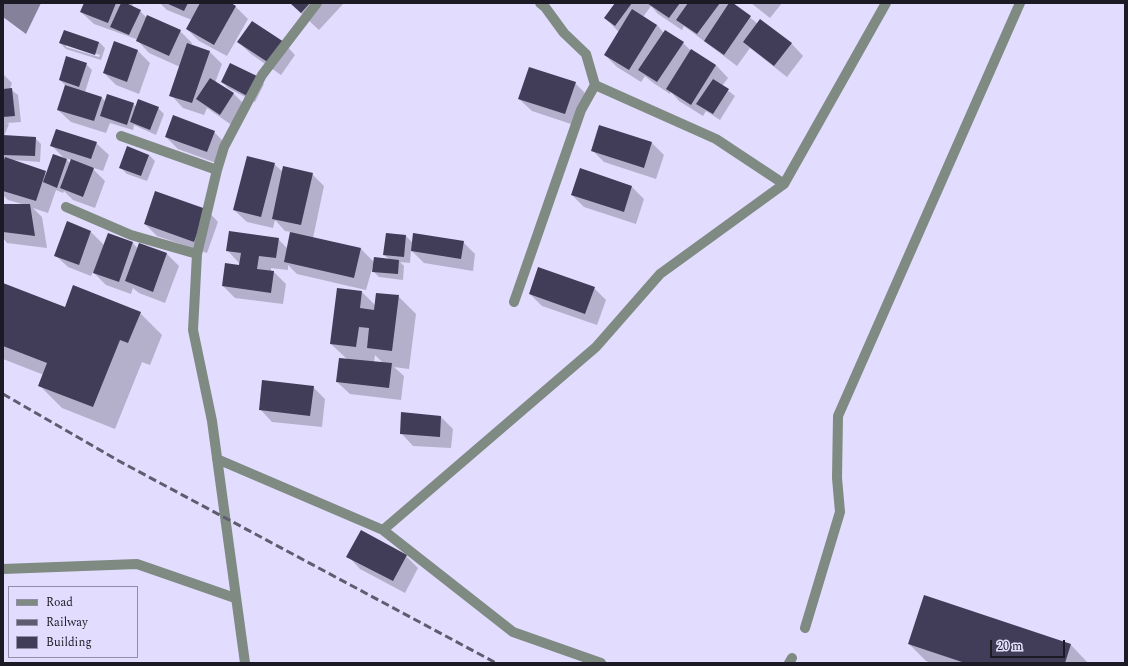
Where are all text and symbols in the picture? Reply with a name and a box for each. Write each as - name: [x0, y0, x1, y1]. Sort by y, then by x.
- legend: [8, 586, 138, 658]
- text: Road: [46, 593, 73, 612]
- text: Railway: [46, 613, 88, 632]
- scale bar: [992, 632, 1067, 658]
- text: Building: [46, 633, 92, 652]
- text: 20 m: [997, 637, 1022, 656]

